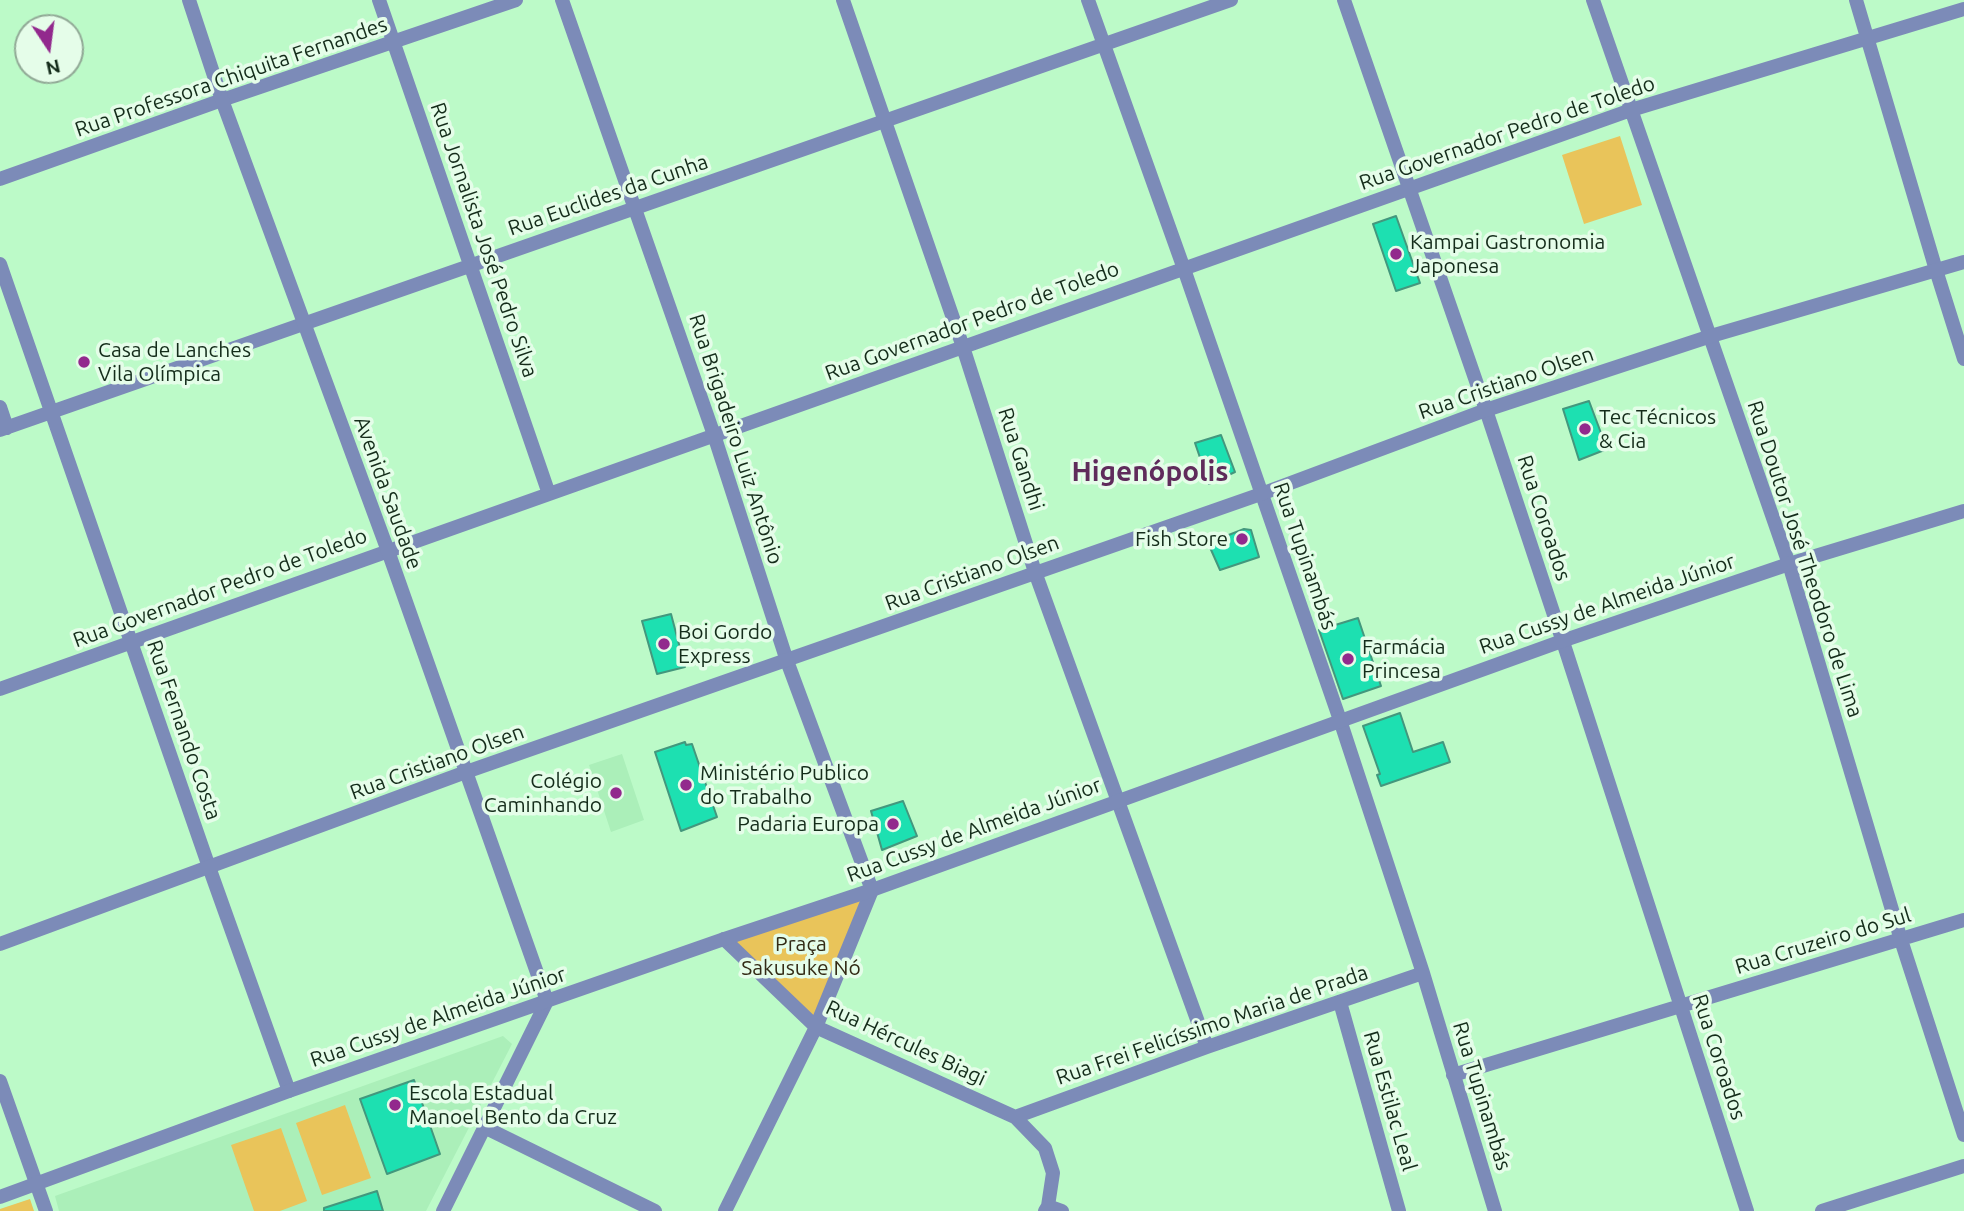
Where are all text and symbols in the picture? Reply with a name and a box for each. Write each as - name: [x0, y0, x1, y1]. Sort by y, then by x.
- street label: Rua Professora Chiquita Fernandes: [72, 12, 390, 142]
- north arrow: [14, 14, 84, 84]
- text: N: [44, 55, 63, 80]
- street label: Rua Governador Pedro de Toledo: [1356, 70, 1658, 196]
- street label: Rua Jornalista José Pedro Silva: [425, 99, 543, 381]
- street label: Rua Euclides da Cunha: [505, 149, 711, 241]
- place label: Kampai Gastronomia Japonesa: [1410, 229, 1605, 279]
- marker: Kampai Gastronomia Japonesa: [1388, 246, 1404, 262]
- street label: Rua Governador Pedro de Toledo: [822, 256, 1122, 386]
- street label: Rua Brigadeiro Luiz Antônio: [684, 311, 788, 567]
- place label: Casa de Lanches Vila Olímpica: [98, 337, 251, 387]
- street label: Rua Cristiano Olsen: [1415, 341, 1597, 425]
- marker: Casa de Lanches Vila Olímpica: [76, 354, 92, 370]
- street label: Rua Doutor José Theodoro de Lima: [1742, 397, 1868, 721]
- street label: Rua Gandhi: [993, 404, 1049, 514]
- place label: Tec Técnicos & Cia: [1599, 404, 1716, 454]
- street label: Avenida Saudade: [349, 413, 427, 573]
- marker: Tec Técnicos & Cia: [1577, 421, 1593, 437]
- street label: Rua Coroados: [1512, 452, 1576, 584]
- district label: Higenópolis: [1071, 455, 1229, 489]
- street label: Rua Tupinambás: [1268, 479, 1342, 633]
- street label: Rua Governador Pedro de Toledo: [70, 523, 370, 653]
- place label: Fish Store: [1135, 526, 1228, 552]
- street label: Rua Cristiano Olsen: [881, 530, 1063, 616]
- marker: Fish Store: [1234, 531, 1250, 547]
- street label: Rua Cussy de Almeida Júnior: [1476, 548, 1738, 660]
- place label: Boi Gordo Express: [678, 619, 772, 669]
- place label: Farmácia Princesa: [1362, 634, 1446, 684]
- marker: Boi Gordo Express: [656, 636, 672, 652]
- street label: Rua Fernando Costa: [141, 637, 227, 823]
- marker: Farmácia Princesa: [1340, 651, 1356, 667]
- street label: Rua Cristiano Olsen: [346, 719, 528, 805]
- place label: Ministério Publico do Trabalho: [700, 760, 869, 810]
- place label: Colégio Caminhando: [484, 768, 602, 818]
- street label: Rua Cussy de Almeida Júnior: [843, 772, 1105, 888]
- marker: Ministério Publico do Trabalho: [678, 777, 694, 793]
- marker: Colégio Caminhando: [608, 785, 624, 801]
- place label: Padaria Europa: [737, 811, 879, 837]
- marker: Padaria Europa: [885, 816, 901, 832]
- street label: Rua Cruzeiro do Sul: [1732, 902, 1914, 980]
- park label: Praça Sakusuke Nó: [741, 931, 861, 981]
- street label: Rua Frei Felicíssimo Maria de Prada: [1053, 960, 1371, 1090]
- street label: Rua Cussy de Almeida Júnior: [307, 961, 569, 1073]
- street label: Rua Coroados: [1687, 991, 1751, 1123]
- street label: Rua Hércules Biagi: [822, 995, 990, 1091]
- street label: Rua Tupinambás: [1447, 1019, 1517, 1173]
- street label: Rua Estilac Leal: [1358, 1028, 1422, 1174]
- place label: Escola Estadual Manoel Bento da Cruz: [409, 1080, 617, 1130]
- marker: Escola Estadual Manoel Bento da Cruz: [387, 1097, 403, 1113]

